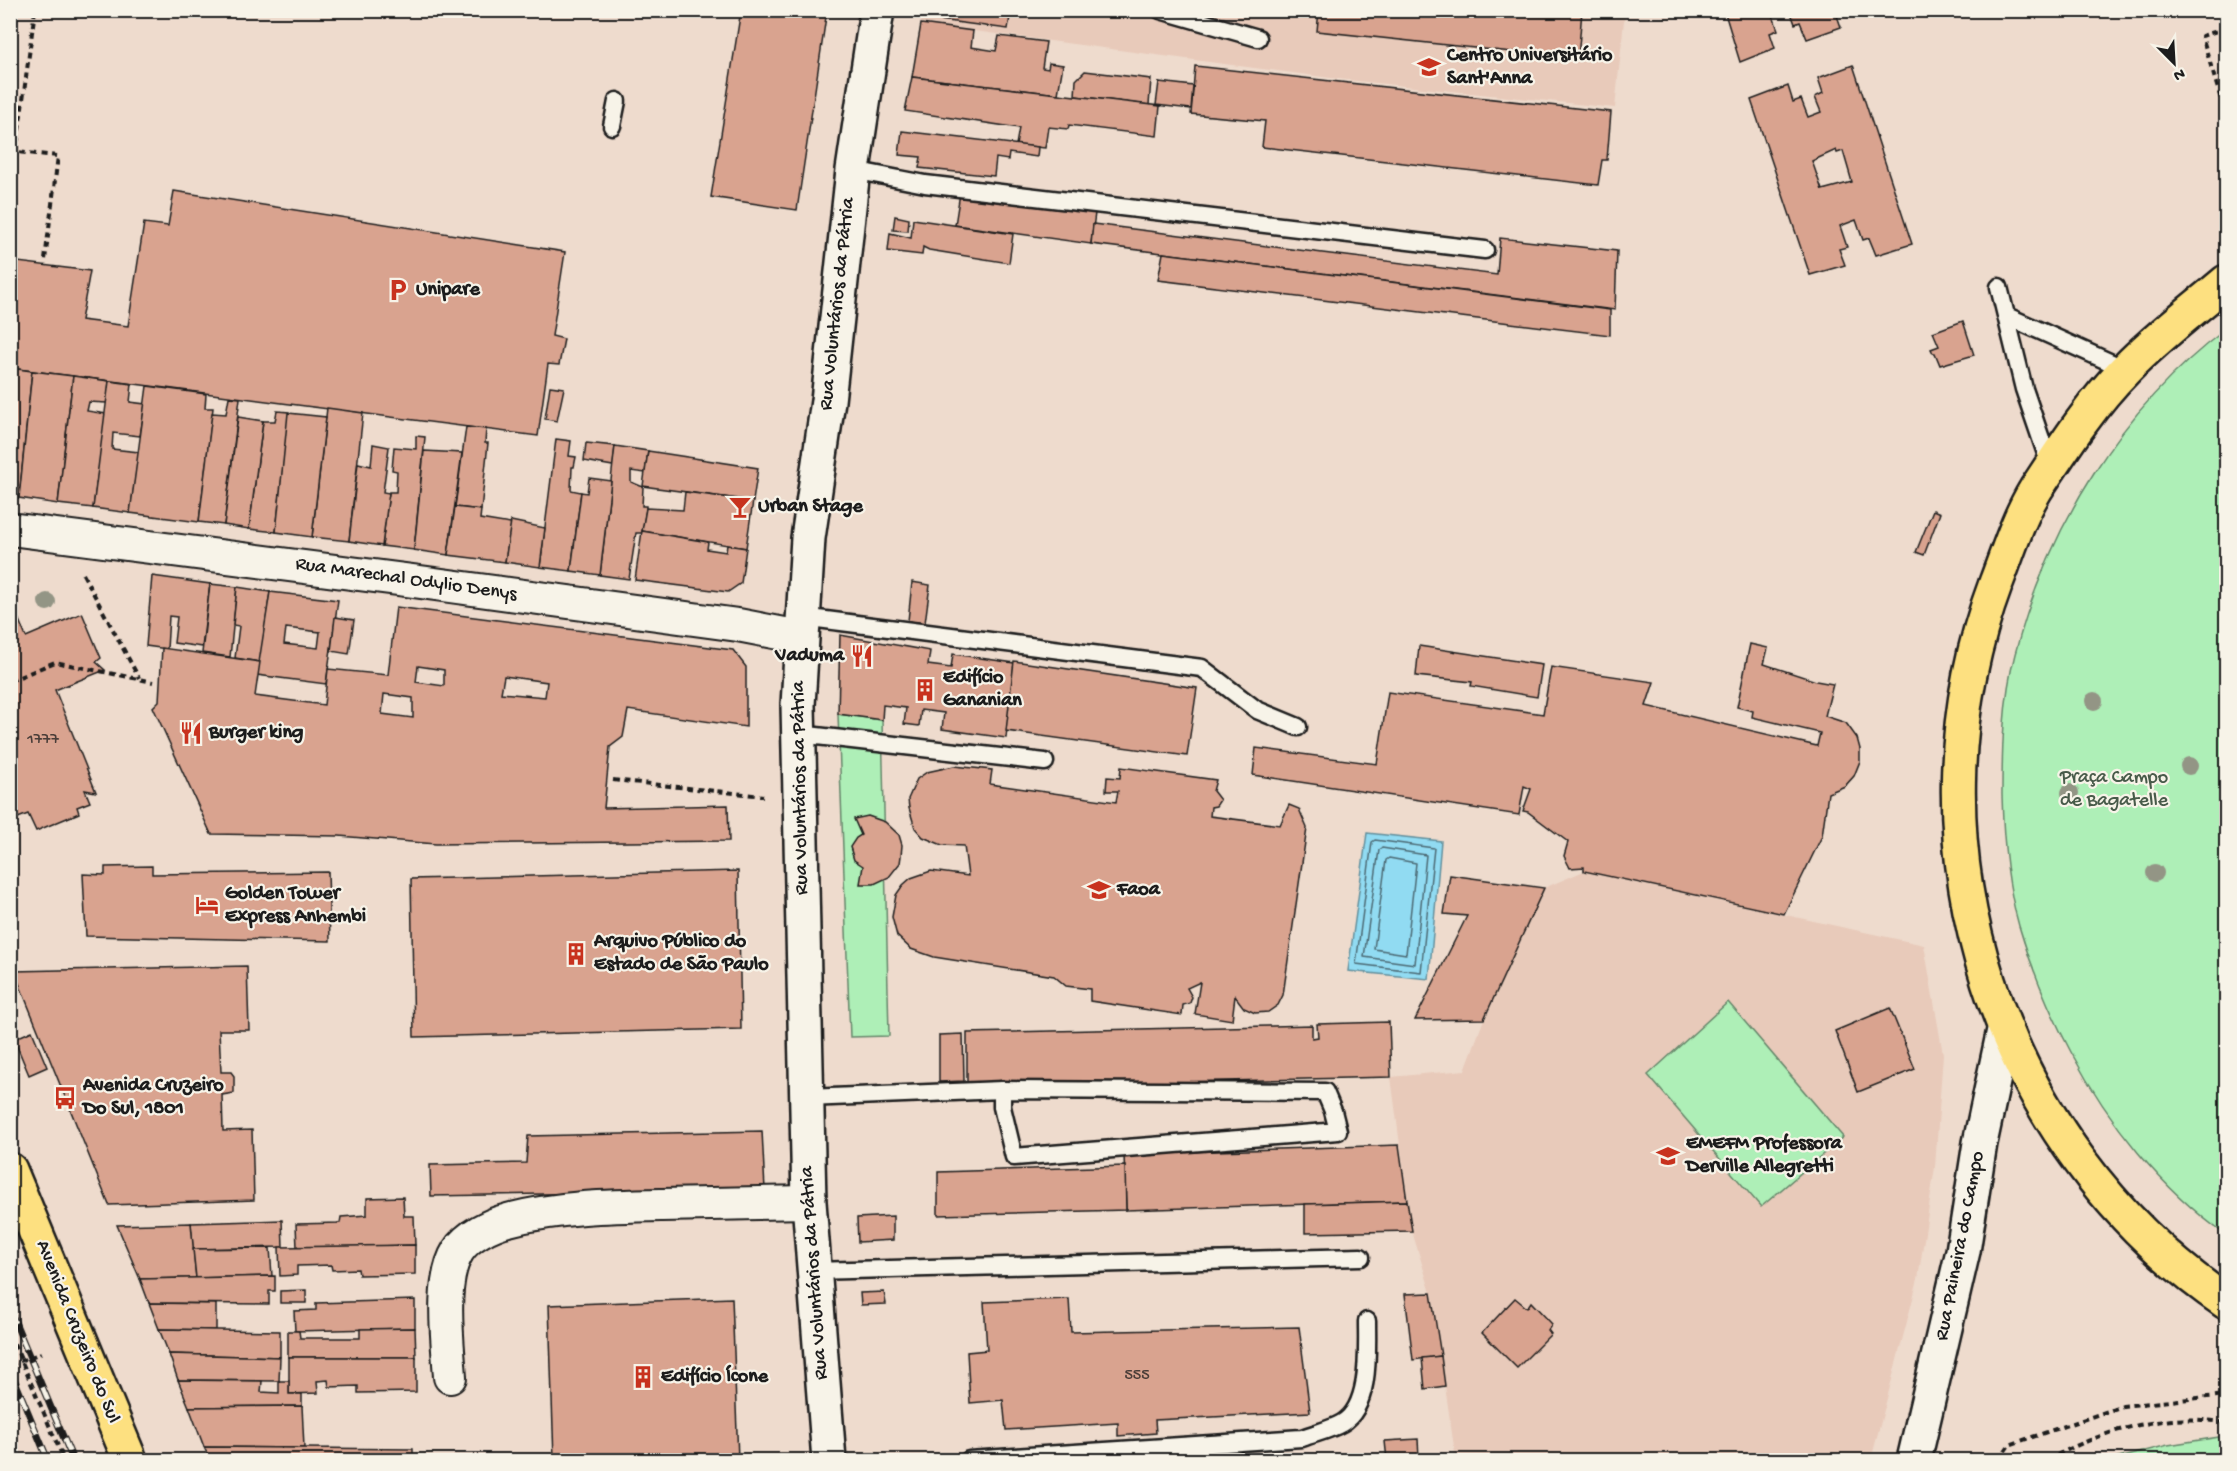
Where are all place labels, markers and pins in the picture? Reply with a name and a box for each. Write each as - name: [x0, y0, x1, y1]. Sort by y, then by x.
- place label: Centro Universitário Sant'Anna: [1446, 45, 1613, 91]
- school or university icon: Centro Universitário Sant'Anna: [1416, 54, 1442, 80]
- parking icon: Unipare: [385, 277, 411, 303]
- place label: Unipare: [416, 279, 480, 302]
- bar icon: Urban Stage: [727, 494, 753, 520]
- place label: Urban Stage: [758, 496, 863, 519]
- restaurant icon: Vaduma: [849, 643, 875, 669]
- place label: Vaduma: [774, 645, 845, 668]
- place label: Edifício Gananian: [943, 667, 1022, 713]
- building icon: Edifício Gananian: [912, 677, 938, 703]
- restaurant icon: Burger king: [178, 720, 204, 746]
- place label: Burger king: [208, 722, 303, 745]
- school or university icon: Faoa: [1086, 877, 1112, 903]
- place label: Faoa: [1116, 879, 1161, 902]
- place label: Golden Tower Express Anhembi: [225, 883, 366, 929]
- hotel icon: Golden Tower Express Anhembi: [194, 892, 220, 918]
- place label: Arquivo Público do Estado de São Paulo: [593, 931, 769, 977]
- building icon: Arquivo Público do Estado de São Paulo: [563, 941, 589, 967]
- place label: Avenida Cruzeiro Do Sul, 1801: [81, 1075, 224, 1121]
- bus stop icon: Avenida Cruzeiro Do Sul, 1801: [52, 1085, 78, 1111]
- place label: EMEFM Professora Derville Allegretti: [1684, 1133, 1843, 1179]
- school or university icon: EMEFM Professora Derville Allegretti: [1655, 1143, 1681, 1169]
- building icon: Edifício Ícone: [630, 1364, 656, 1390]
- place label: Edifício Ícone: [661, 1364, 769, 1389]

